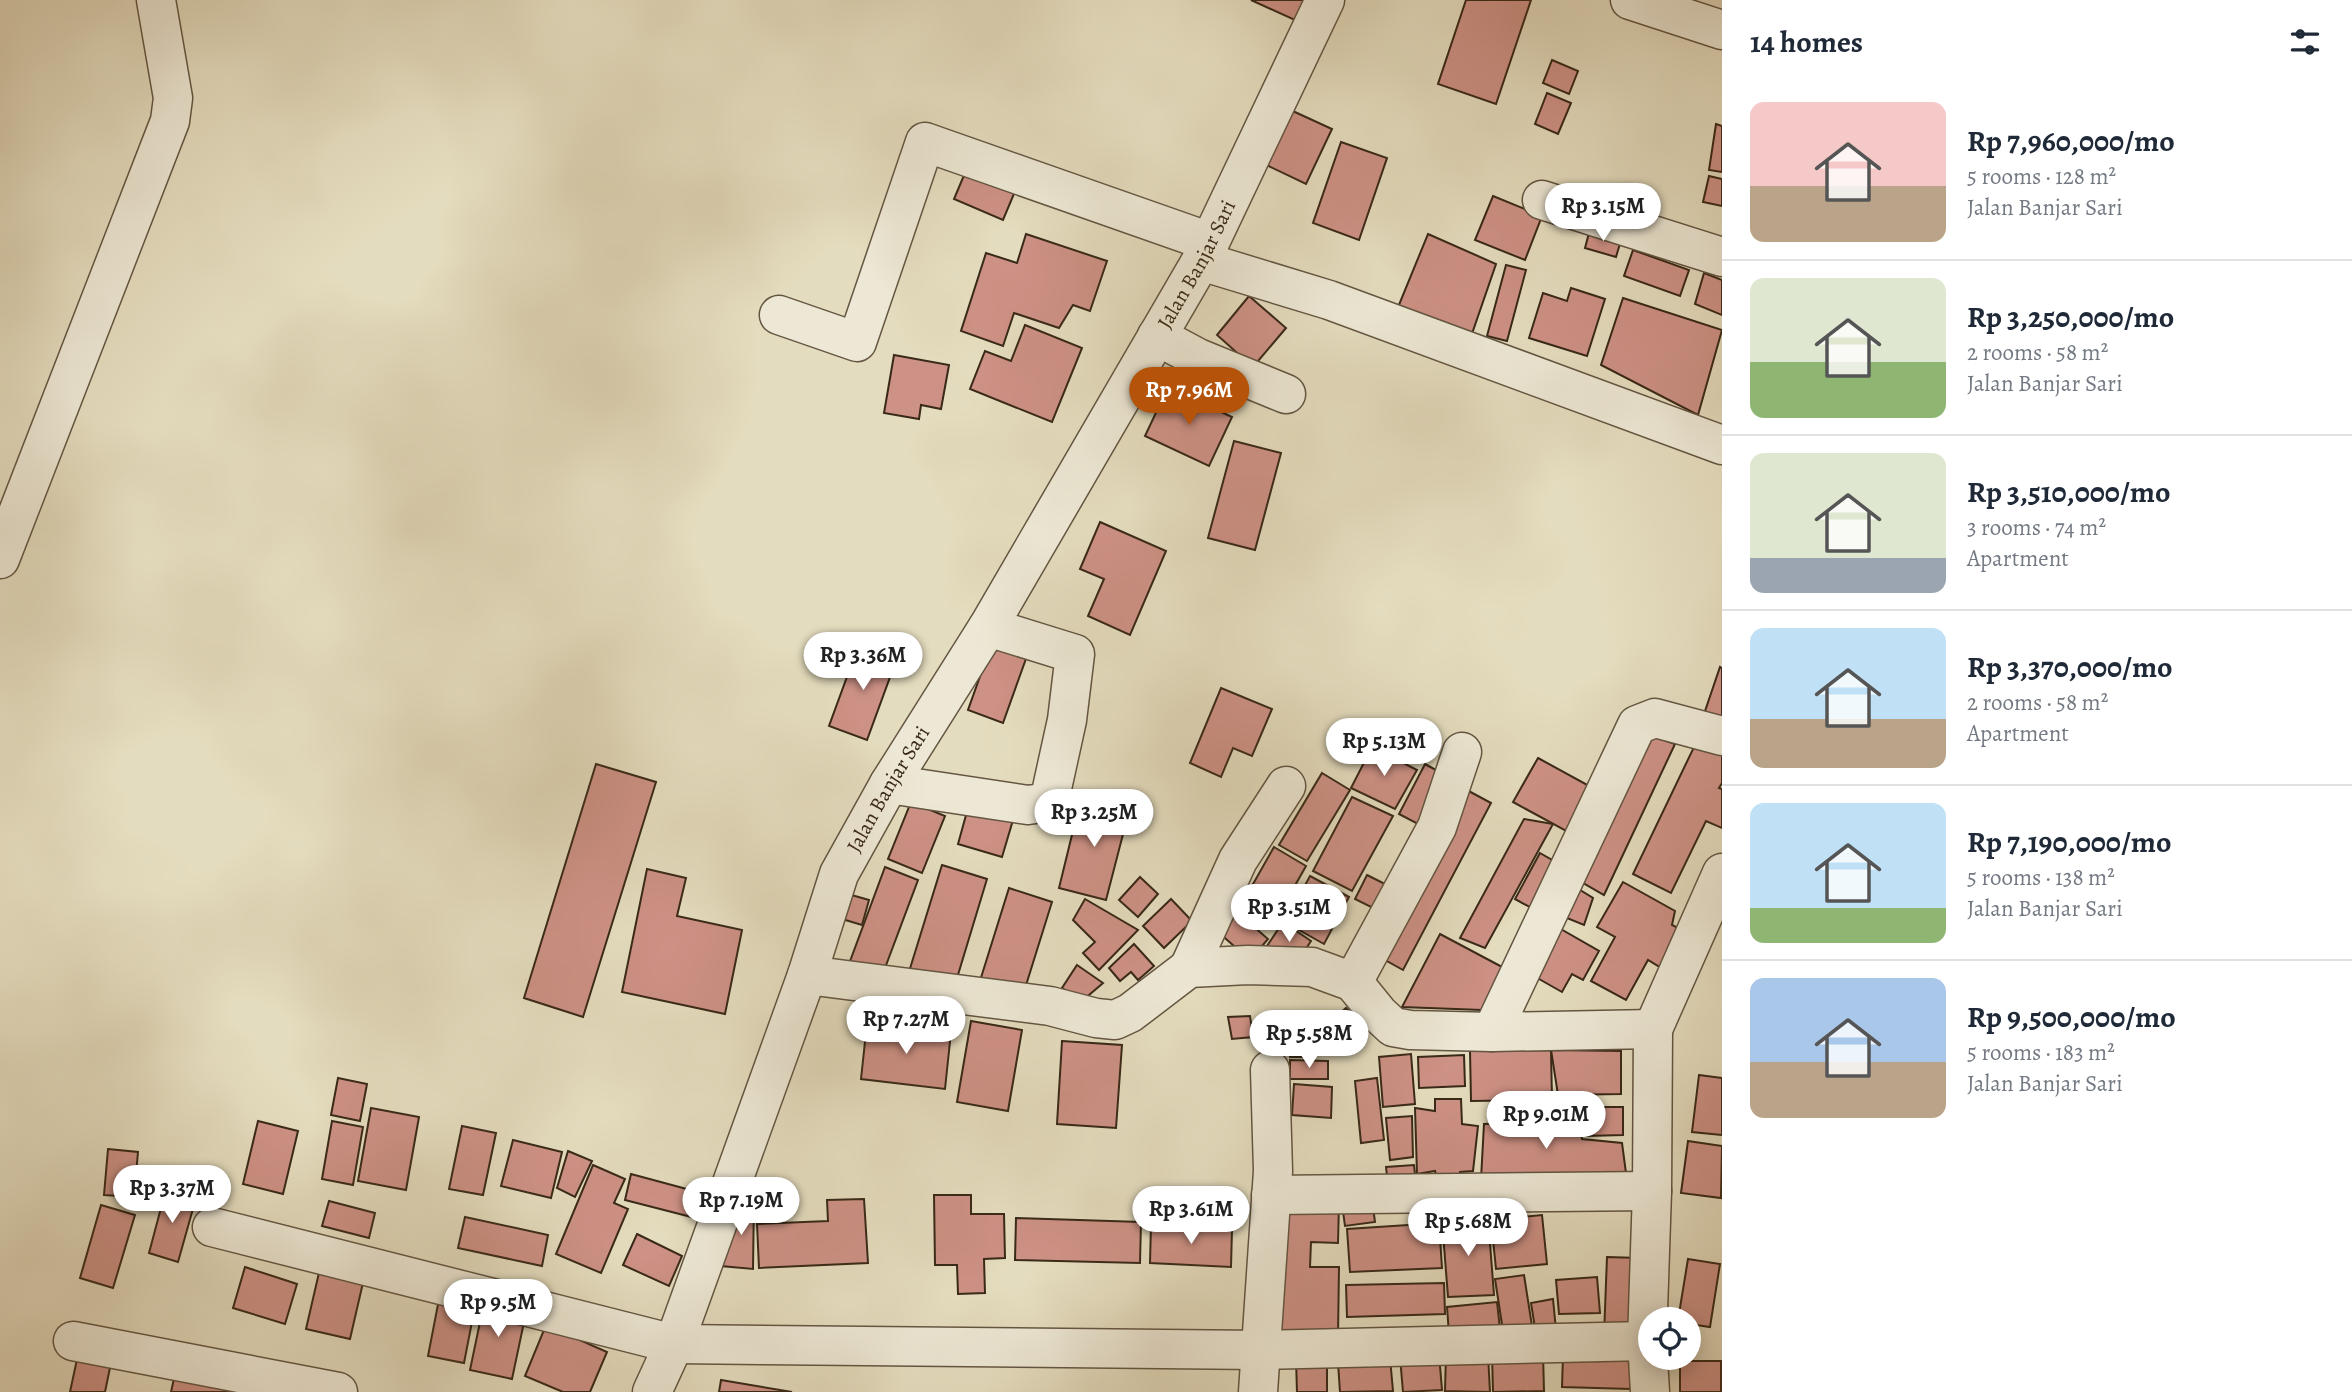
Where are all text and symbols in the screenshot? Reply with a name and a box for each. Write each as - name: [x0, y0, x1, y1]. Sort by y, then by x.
- text: 14 homes: [1750, 22, 1863, 62]
- icon: filters: [2286, 23, 2324, 61]
- text: Rp 7,960,000/mo: [1967, 121, 2175, 161]
- icon: home: [1806, 130, 1890, 214]
- text: 5 rooms · 128 m²: [1967, 161, 2116, 192]
- pin: Rp 3.15M: [1531, 184, 1675, 243]
- text: Rp 3.15M: [1561, 190, 1645, 221]
- text: Jalan Banjar Sari: [1967, 192, 2123, 223]
- street label: Jalan Banjar Sari: [1151, 195, 1242, 334]
- text: Rp 3,250,000/mo: [1967, 297, 2174, 337]
- icon: home: [1806, 306, 1890, 390]
- text: 2 rooms · 58 m²: [1967, 337, 2108, 368]
- pin: Rp 7.96M: [1117, 368, 1261, 427]
- text: Jalan Banjar Sari: [1967, 368, 2123, 399]
- text: Rp 7.96M: [1145, 374, 1233, 405]
- text: Rp 3,510,000/mo: [1967, 472, 2170, 512]
- icon: home: [1806, 481, 1890, 565]
- text: 3 rooms · 74 m²: [1967, 512, 2106, 543]
- text: Apartment: [1967, 543, 2069, 574]
- pin: Rp 3.36M: [791, 632, 935, 692]
- text: Rp 3.36M: [820, 639, 906, 670]
- text: Rp 3,370,000/mo: [1967, 647, 2173, 687]
- icon: home: [1806, 656, 1890, 740]
- text: 2 rooms · 58 m²: [1967, 687, 2108, 718]
- pin: Rp 5.13M: [1312, 718, 1456, 778]
- text: Apartment: [1967, 718, 2069, 749]
- street label: Jalan Banjar Sari: [840, 720, 936, 857]
- text: Rp 5.13M: [1342, 725, 1426, 756]
- pin: Rp 3.25M: [1022, 790, 1166, 849]
- text: Rp 3.25M: [1050, 796, 1138, 827]
- text: Rp 7,190,000/mo: [1967, 822, 2171, 862]
- icon: home: [1806, 831, 1890, 915]
- text: 5 rooms · 138 m²: [1967, 862, 2115, 893]
- pin: Rp 3.51M: [1217, 884, 1361, 944]
- text: Rp 3.51M: [1247, 891, 1331, 922]
- text: Jalan Banjar Sari: [1967, 893, 2123, 924]
- pin: Rp 7.27M: [834, 996, 978, 1056]
- text: Rp 9,500,000/mo: [1967, 997, 2176, 1037]
- text: Rp 7.27M: [862, 1003, 950, 1034]
- icon: home: [1806, 1006, 1890, 1090]
- pin: Rp 5.58M: [1237, 1010, 1381, 1070]
- text: Rp 5.58M: [1266, 1017, 1353, 1048]
- text: 5 rooms · 183 m²: [1967, 1037, 2115, 1068]
- text: Jalan Banjar Sari: [1967, 1068, 2123, 1099]
- pin: Rp 9.01M: [1474, 1092, 1618, 1151]
- text: Rp 9.01M: [1503, 1098, 1589, 1129]
- pin: Rp 3.37M: [100, 1166, 244, 1225]
- text: Rp 3.37M: [129, 1172, 215, 1203]
- pin: Rp 7.19M: [669, 1178, 813, 1237]
- text: Rp 7.19M: [698, 1184, 784, 1215]
- pin: Rp 3.61M: [1119, 1186, 1263, 1246]
- text: Rp 3.61M: [1148, 1193, 1234, 1224]
- pin: Rp 5.68M: [1396, 1198, 1540, 1258]
- text: Rp 5.68M: [1424, 1205, 1512, 1236]
- pin: Rp 9.5M: [433, 1280, 563, 1339]
- text: Rp 9.5M: [460, 1286, 536, 1317]
- map controls: [1638, 1307, 1701, 1370]
- button: locate: [1638, 1307, 1701, 1370]

